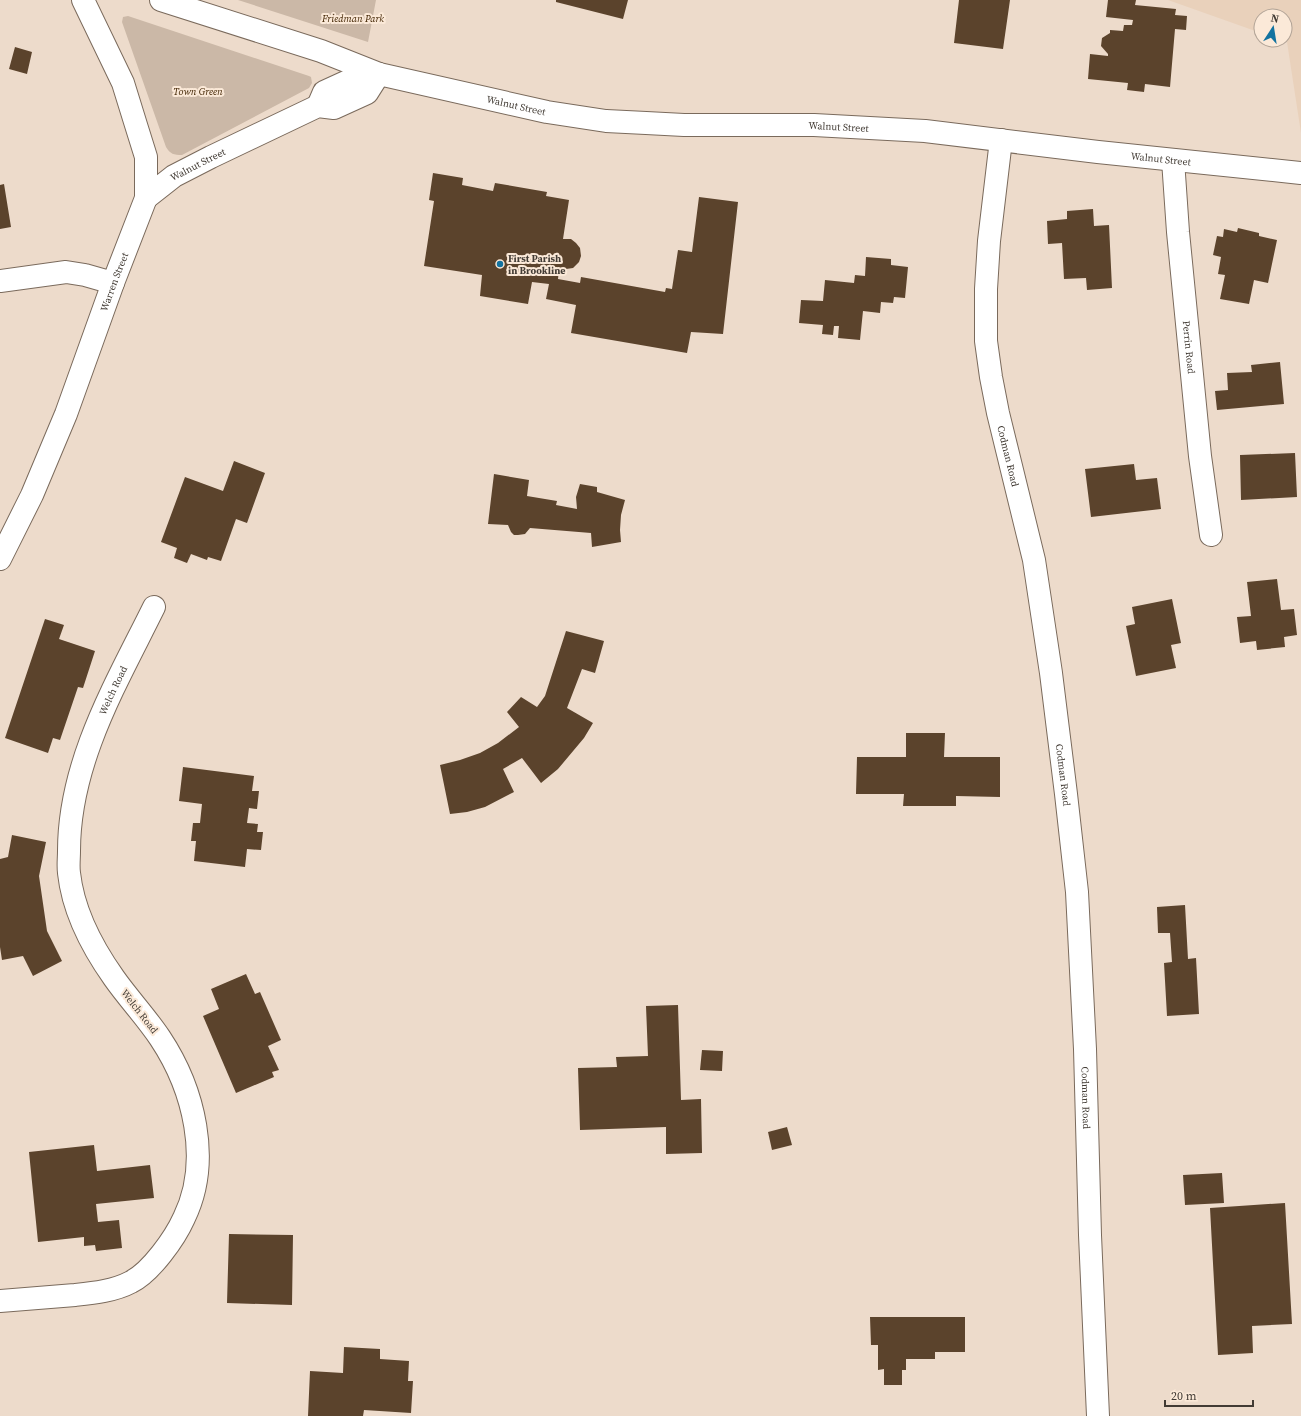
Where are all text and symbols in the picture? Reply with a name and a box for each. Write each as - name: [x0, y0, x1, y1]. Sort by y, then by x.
- north arrow: [1253, 8, 1293, 48]
- text: N: [1269, 11, 1280, 27]
- park label: Friedman Park: [321, 12, 384, 25]
- park label: Town Green: [173, 85, 223, 98]
- street label: Walnut Street: [485, 93, 548, 119]
- street label: Walnut Street: [808, 119, 870, 135]
- street label: Walnut Street: [168, 145, 228, 184]
- street label: Walnut Street: [1130, 149, 1192, 169]
- street label: Warren Street: [97, 250, 131, 313]
- place label: First Parish in Brookline: [508, 252, 566, 277]
- marker: First Parish in Brookline: [495, 259, 505, 269]
- street label: Perrin Road: [1180, 320, 1198, 375]
- street label: Codman Road: [994, 424, 1022, 488]
- street label: Welch Road: [96, 663, 130, 717]
- street label: Codman Road: [1053, 743, 1073, 807]
- street label: Welch Road: [118, 987, 161, 1036]
- street label: Codman Road: [1078, 1066, 1093, 1130]
- scale bar: [1165, 1382, 1253, 1408]
- text: 20 m: [1171, 1388, 1197, 1404]

